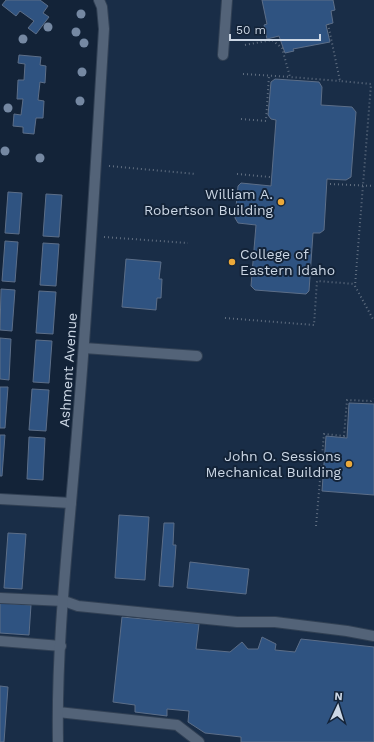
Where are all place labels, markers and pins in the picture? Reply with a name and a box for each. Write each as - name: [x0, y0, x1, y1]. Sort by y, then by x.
- place label: William A. Robertson Building: [144, 186, 274, 218]
- marker: William A. Robertson Building: [276, 197, 286, 207]
- place label: College of Eastern Idaho: [240, 246, 335, 278]
- marker: College of Eastern Idaho: [227, 257, 237, 267]
- place label: John O. Sessions Mechanical Building: [206, 448, 342, 480]
- marker: John O. Sessions Mechanical Building: [344, 459, 354, 469]

